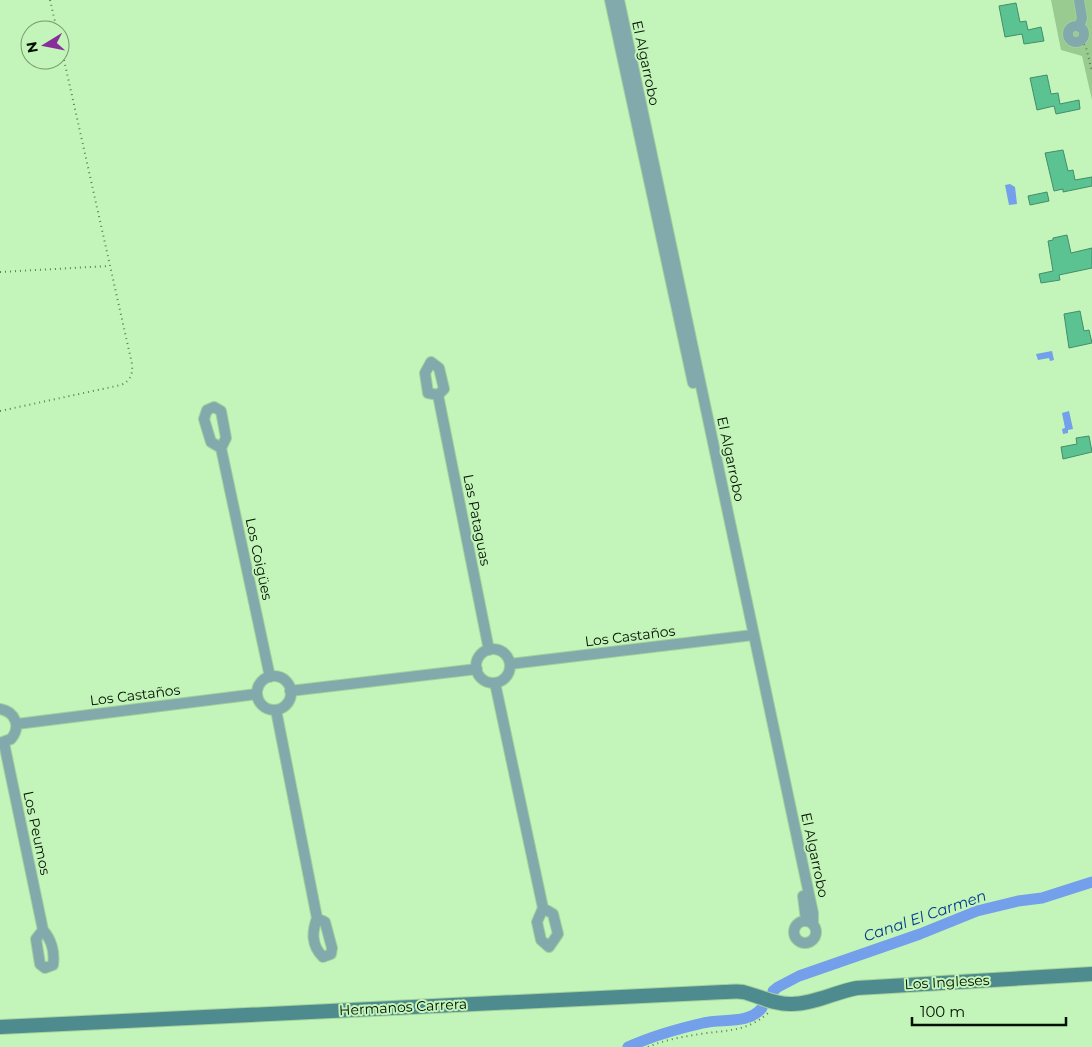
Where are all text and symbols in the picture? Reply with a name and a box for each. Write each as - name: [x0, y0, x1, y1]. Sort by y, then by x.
- street label: El Algarrobo: [628, 19, 664, 107]
- north arrow: [20, 20, 70, 70]
- text: N: [22, 40, 42, 54]
- street label: El Algarrobo: [713, 415, 749, 503]
- street label: Las Pataguas: [459, 473, 495, 567]
- street label: Los Coigües: [241, 516, 277, 602]
- street label: Los Castaños: [584, 621, 676, 650]
- street label: Los Castaños: [89, 680, 181, 709]
- street label: Los Peumos: [19, 789, 55, 877]
- street label: El Algarrobo: [797, 811, 833, 899]
- water label: Canal El Carmen: [861, 886, 989, 945]
- street label: Los Ingleses: [904, 971, 990, 993]
- scale bar: [912, 994, 1066, 1026]
- street label: Hermanos Carrera: [339, 995, 467, 1019]
- text: 100 m: [920, 1002, 965, 1021]

